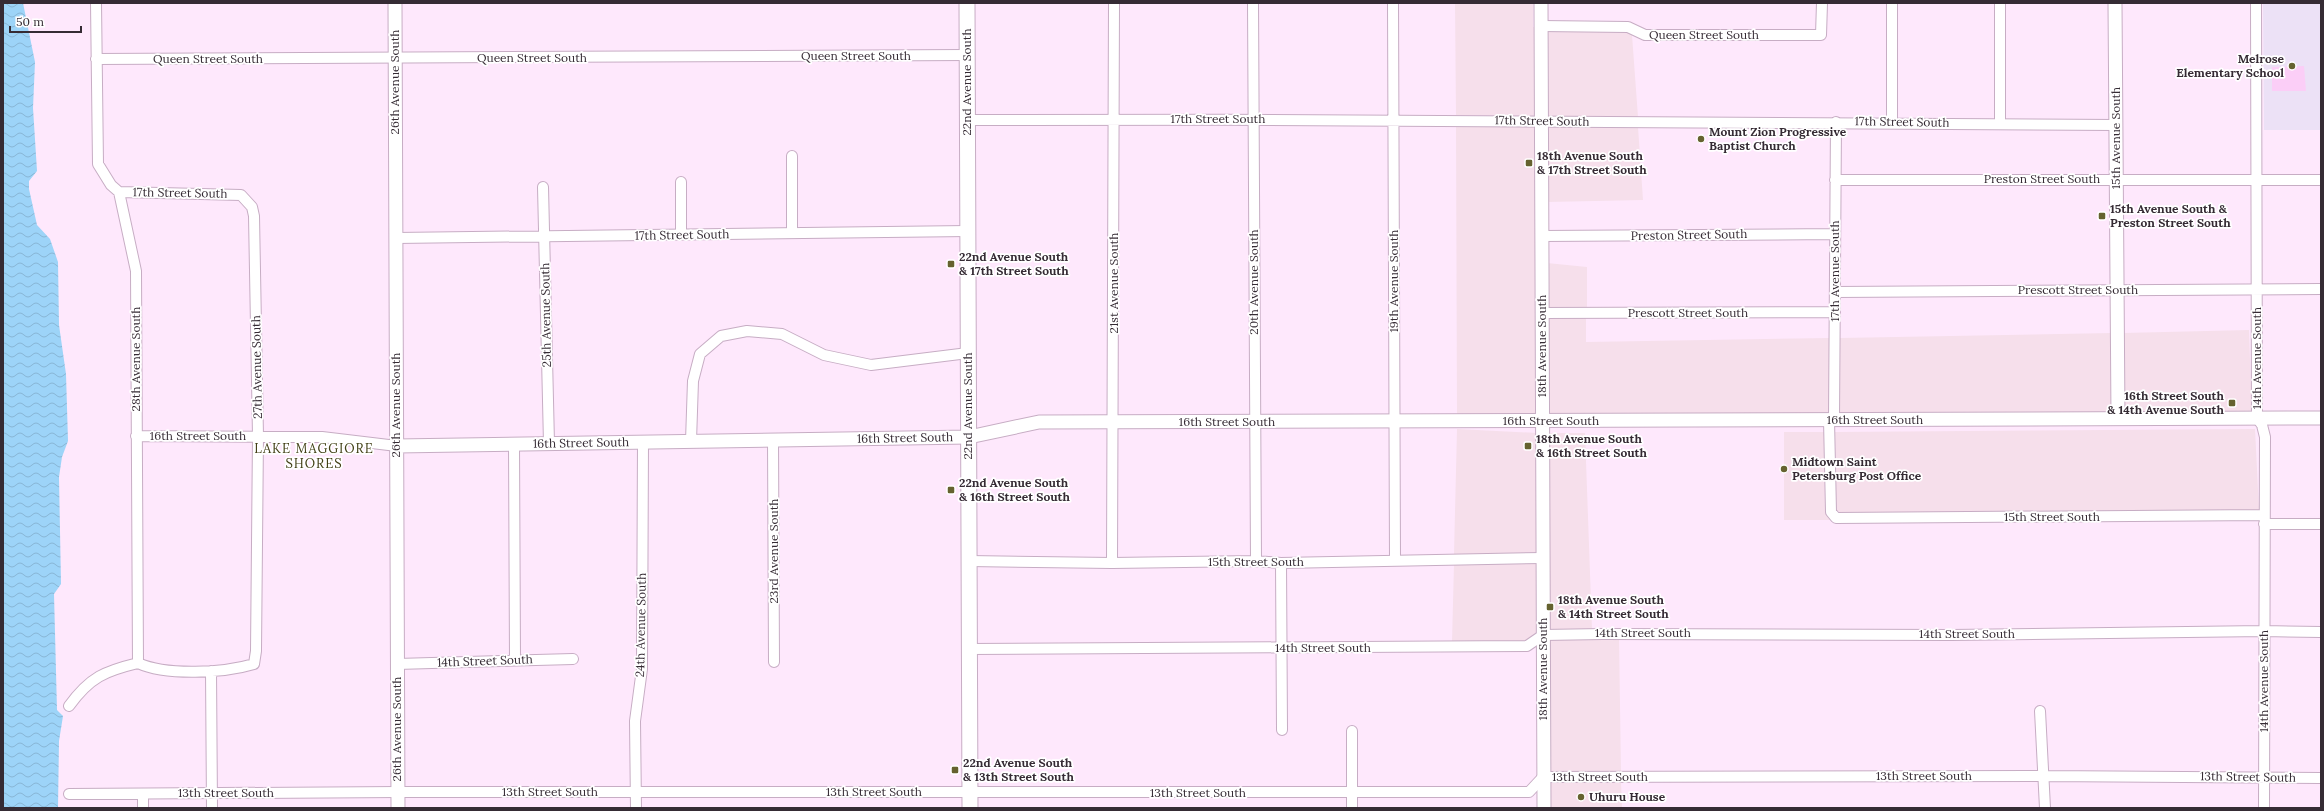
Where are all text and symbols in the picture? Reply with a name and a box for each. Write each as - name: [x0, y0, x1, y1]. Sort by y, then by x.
- scale bar: [10, 8, 81, 34]
- text: 50 m: [16, 14, 44, 29]
- street label: Queen Street South: [1649, 27, 1759, 42]
- street label: 22nd Avenue South: [959, 28, 974, 136]
- street label: 26th Avenue South: [387, 29, 402, 135]
- street label: Queen Street South: [801, 48, 911, 63]
- street label: Queen Street South: [477, 50, 587, 65]
- street label: Queen Street South: [153, 51, 263, 66]
- place label: Melrose Elementary School: [2176, 51, 2285, 80]
- marker: Melrose Elementary School: [2287, 61, 2297, 71]
- street label: 15th Avenue South: [2108, 87, 2123, 189]
- street label: 17th Street South: [1171, 111, 1265, 126]
- street label: 17th Street South: [1494, 112, 1590, 129]
- street label: 17th Street South: [1854, 113, 1950, 130]
- place label: Mount Zion Progressive Baptist Church: [1709, 124, 1847, 153]
- marker: Mount Zion Progressive Baptist Church: [1696, 134, 1706, 144]
- place label: 18th Avenue South & 17th Street South: [1537, 148, 1647, 177]
- marker: 18th Avenue South & 17th Street South: [1524, 158, 1534, 168]
- street label: Preston Street South: [1984, 171, 2100, 186]
- street label: 17th Street South: [132, 184, 228, 201]
- place label: 15th Avenue South & Preston Street South: [2110, 201, 2231, 230]
- marker: 15th Avenue South & Preston Street South: [2097, 211, 2107, 221]
- street label: 17th Avenue South: [1827, 220, 1842, 322]
- street label: 17th Street South: [634, 226, 730, 243]
- street label: Preston Street South: [1631, 226, 1747, 243]
- street label: 20th Avenue South: [1246, 229, 1261, 335]
- street label: 19th Avenue South: [1386, 230, 1401, 333]
- street label: 21st Avenue South: [1106, 233, 1121, 333]
- place label: 22nd Avenue South & 17th Street South: [959, 249, 1069, 278]
- marker: 22nd Avenue South & 17th Street South: [946, 259, 956, 269]
- street label: 25th Avenue South: [537, 263, 554, 367]
- street label: Prescott Street South: [2018, 282, 2138, 297]
- street label: 18th Avenue South: [1534, 295, 1549, 397]
- street label: Prescott Street South: [1628, 305, 1748, 320]
- street label: 28th Avenue South: [128, 307, 143, 411]
- street label: 14th Avenue South: [2249, 307, 2264, 409]
- street label: 27th Avenue South: [248, 315, 265, 419]
- street label: 26th Avenue South: [388, 352, 403, 458]
- street label: 22nd Avenue South: [960, 352, 975, 460]
- place label: 16th Street South & 14th Avenue South: [2107, 388, 2225, 417]
- marker: 16th Street South & 14th Avenue South: [2227, 398, 2237, 408]
- street label: 16th Street South: [1827, 412, 1923, 427]
- street label: 16th Street South: [1503, 413, 1599, 428]
- street label: 16th Street South: [1179, 414, 1275, 429]
- street label: 16th Street South: [150, 428, 246, 443]
- street label: 16th Street South: [857, 429, 953, 446]
- place label: 18th Avenue South & 16th Street South: [1536, 431, 1648, 460]
- street label: 16th Street South: [533, 434, 629, 451]
- district label: LAKE MAGGIORE SHORES: [254, 440, 374, 472]
- marker: 18th Avenue South & 16th Street South: [1523, 441, 1533, 451]
- place label: Midtown Saint Petersburg Post Office: [1792, 454, 1922, 483]
- marker: Midtown Saint Petersburg Post Office: [1779, 464, 1789, 474]
- place label: 22nd Avenue South & 16th Street South: [959, 475, 1071, 504]
- marker: 22nd Avenue South & 16th Street South: [946, 485, 956, 495]
- street label: 23rd Avenue South: [766, 498, 781, 604]
- street label: 15th Street South: [2004, 509, 2100, 524]
- street label: 15th Street South: [1208, 554, 1304, 569]
- street label: 24th Avenue South: [632, 573, 649, 677]
- place label: 18th Avenue South & 14th Street South: [1558, 592, 1669, 621]
- marker: 18th Avenue South & 14th Street South: [1545, 602, 1555, 612]
- street label: 18th Avenue South: [1535, 618, 1550, 720]
- street label: 14th Street South: [1595, 625, 1691, 640]
- street label: 14th Street South: [1919, 626, 2015, 641]
- street label: 14th Avenue South: [2256, 630, 2271, 732]
- street label: 14th Street South: [1275, 640, 1371, 655]
- street label: 14th Street South: [437, 651, 533, 670]
- street label: 26th Avenue South: [389, 676, 404, 782]
- place label: 22nd Avenue South & 13th Street South: [963, 755, 1074, 784]
- marker: 22nd Avenue South & 13th Street South: [950, 765, 960, 775]
- street label: 13th Street South: [1876, 768, 1972, 783]
- street label: 13th Street South: [2200, 768, 2296, 785]
- street label: 13th Street South: [1552, 769, 1648, 784]
- street label: 13th Street South: [502, 784, 598, 799]
- street label: 13th Street South: [826, 784, 922, 799]
- street label: 13th Street South: [178, 785, 274, 800]
- street label: 13th Street South: [1150, 785, 1246, 800]
- place label: Uhuru House: [1589, 789, 1666, 804]
- marker: Uhuru House: [1576, 792, 1586, 802]

